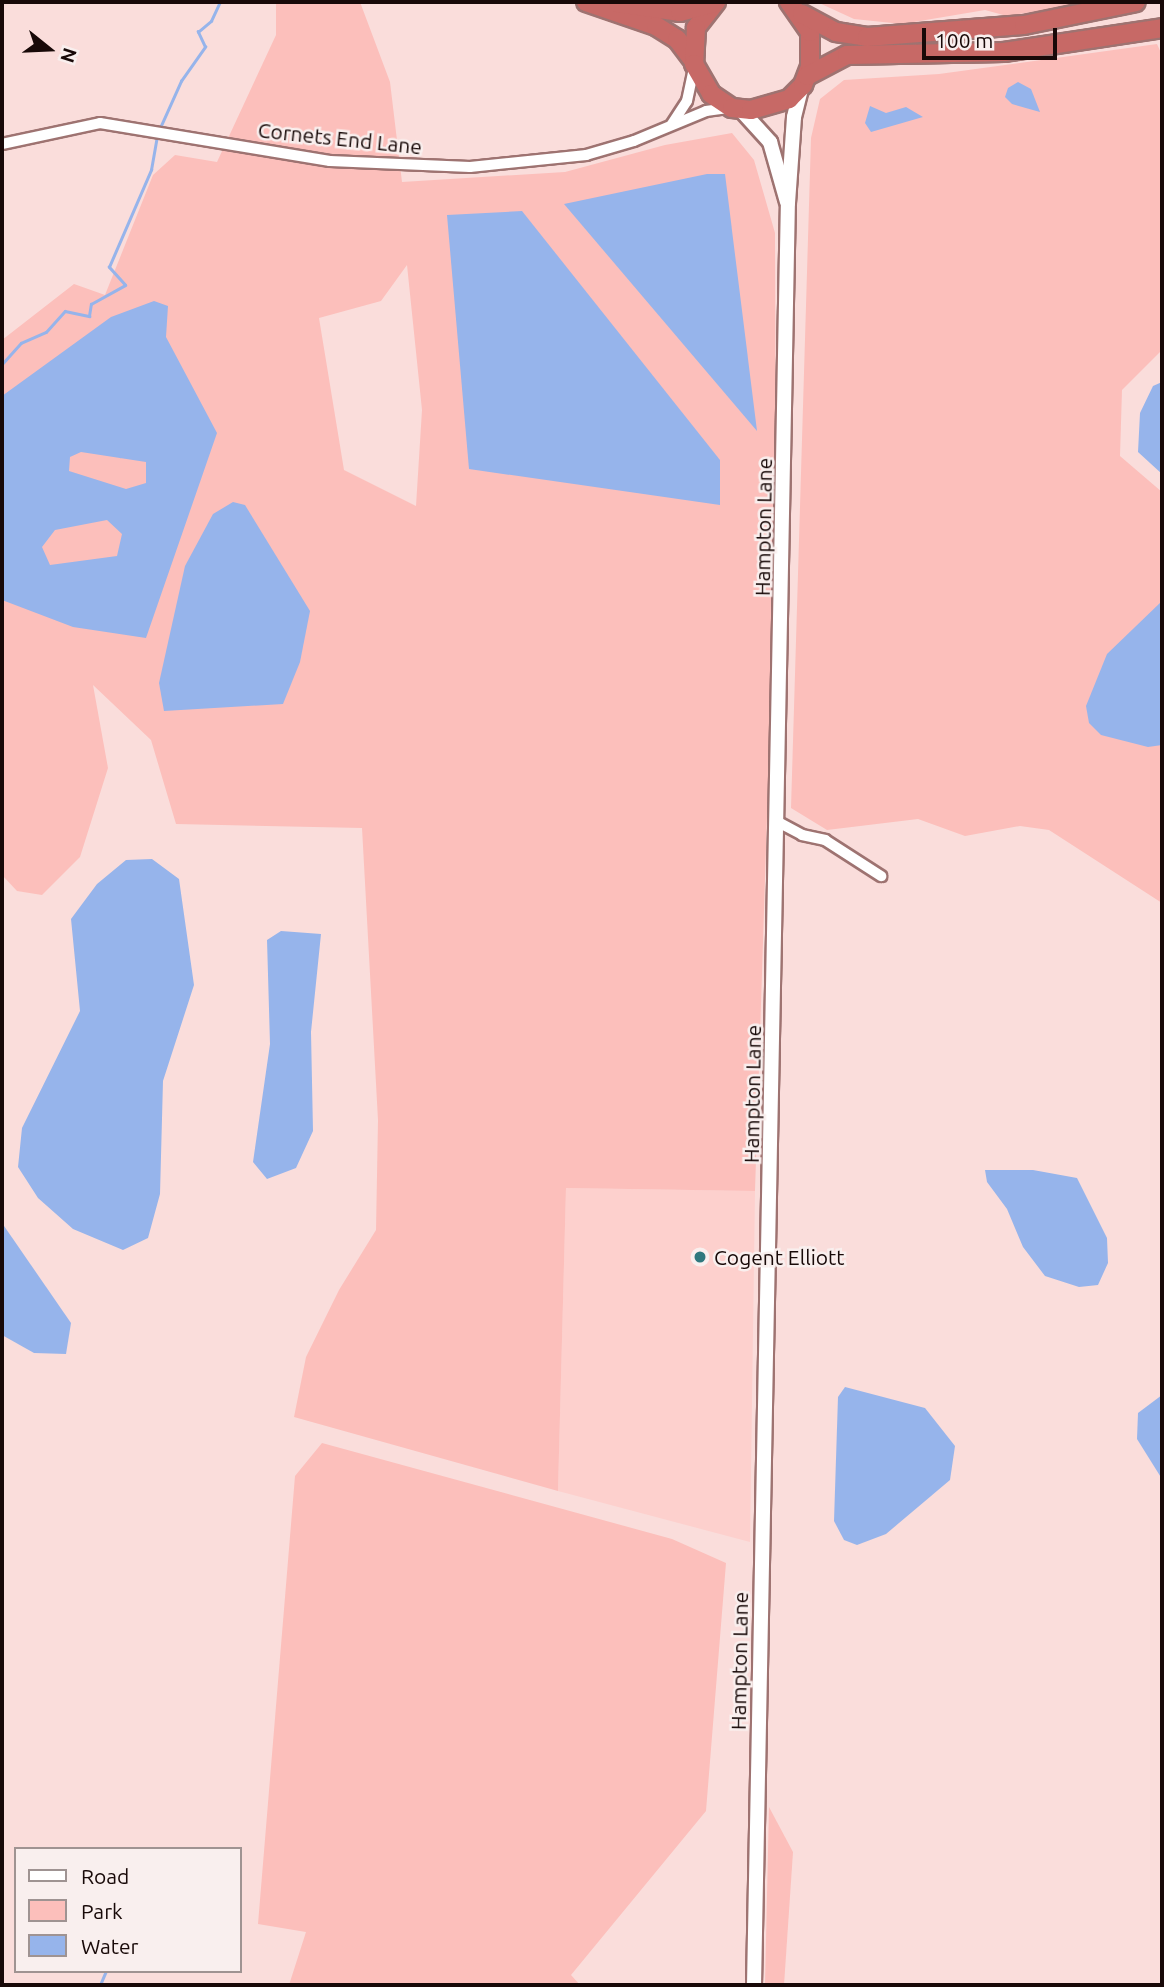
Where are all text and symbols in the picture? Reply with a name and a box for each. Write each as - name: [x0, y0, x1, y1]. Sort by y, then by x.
- north arrow: [14, 14, 84, 84]
- scale bar: [926, 14, 1061, 58]
- text: 100 m: [935, 28, 993, 52]
- text: N: [56, 45, 82, 66]
- street label: Cornets End Lane: [257, 117, 423, 159]
- street label: Hampton Lane: [749, 458, 777, 596]
- street label: Hampton Lane: [738, 1025, 766, 1163]
- place label: Cogent Elliott: [714, 1244, 845, 1270]
- marker: Cogent Elliott: [692, 1249, 708, 1265]
- street label: Hampton Lane: [725, 1592, 753, 1730]
- legend: [14, 1847, 242, 1973]
- text: Road: [81, 1864, 129, 1888]
- text: Park: [81, 1899, 123, 1923]
- text: Water: [81, 1934, 139, 1958]

